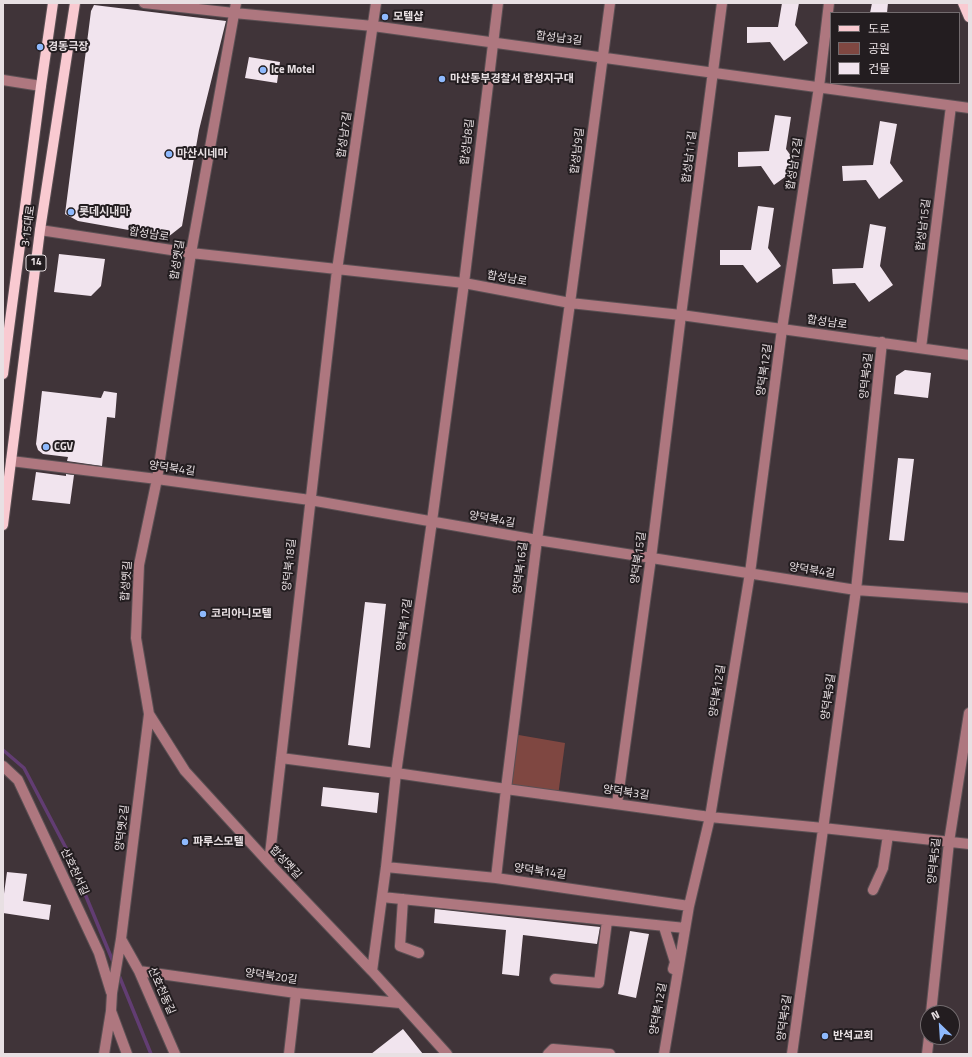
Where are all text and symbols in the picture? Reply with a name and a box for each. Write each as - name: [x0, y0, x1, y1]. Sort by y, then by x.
- place label: 모텔샵: [393, 10, 423, 24]
- marker: 모텔샵: [380, 12, 390, 22]
- legend: [830, 12, 960, 84]
- text: 도로: [868, 19, 890, 38]
- street label: 합성남3길: [535, 30, 583, 48]
- text: 공원: [868, 39, 890, 58]
- place label: 경동극장: [48, 40, 88, 54]
- marker: 경동극장: [35, 42, 45, 52]
- text: 건물: [868, 59, 890, 78]
- place label: Ice Motel: [271, 63, 315, 77]
- marker: Ice Motel: [258, 65, 268, 75]
- place label: 마산동부경찰서 합성지구대: [450, 72, 574, 86]
- marker: 마산동부경찰서 합성지구대: [437, 74, 447, 84]
- street label: 합성남7길: [335, 111, 355, 159]
- street label: 합성남8길: [459, 118, 477, 166]
- street label: 합성남9길: [569, 127, 587, 175]
- street label: 합성남11길: [680, 130, 700, 184]
- street label: 합성남12길: [784, 137, 806, 191]
- place label: 마산시네마: [177, 147, 228, 161]
- marker: 마산시네마: [164, 149, 174, 159]
- street label: 합성남15길: [914, 198, 934, 252]
- street label: 3·15대로: [20, 205, 38, 247]
- place label: 롯데시내마: [79, 205, 130, 219]
- marker: 롯데시내마: [66, 207, 76, 217]
- street label: 합성남로: [128, 225, 170, 245]
- street label: 합성옛길: [168, 239, 188, 281]
- road number: 14: [26, 255, 46, 271]
- street label: 합성남로: [486, 269, 528, 289]
- street label: 합성남로: [806, 314, 848, 332]
- street label: 양덕북12길: [755, 343, 775, 397]
- street label: 양덕북9길: [858, 352, 876, 400]
- place label: CGV: [54, 440, 73, 454]
- marker: CGV: [41, 442, 51, 452]
- street label: 양덕북4길: [148, 459, 196, 479]
- street label: 양덕북4길: [468, 509, 516, 531]
- street label: 양덕북15길: [629, 531, 649, 585]
- street label: 양덕북18길: [281, 538, 299, 592]
- street label: 양덕북16길: [511, 541, 531, 595]
- street label: 합성옛길: [119, 560, 135, 602]
- street label: 양덕북4길: [788, 561, 836, 581]
- street label: 양덕북17길: [395, 598, 415, 652]
- place label: 코리아니모텔: [211, 607, 272, 621]
- marker: 코리아니모텔: [198, 609, 208, 619]
- street label: 양덕북12길: [707, 664, 729, 718]
- street label: 양덕북9길: [819, 673, 839, 721]
- street label: 양덕북3길: [602, 783, 650, 803]
- street label: 양덕옛2길: [114, 804, 132, 852]
- place label: 파루스모텔: [193, 835, 244, 849]
- marker: 파루스모텔: [180, 837, 190, 847]
- street label: 양덕북5길: [926, 837, 944, 885]
- street label: 합성옛길: [266, 844, 304, 882]
- street label: 산호천서길: [57, 846, 91, 898]
- street label: 양덕북14길: [513, 862, 567, 882]
- street label: 산호천동길: [145, 965, 177, 1017]
- street label: 양덕북20길: [244, 967, 298, 987]
- street label: 양덕북12길: [648, 982, 670, 1036]
- street label: 양덕북9길: [775, 994, 795, 1042]
- north arrow: [920, 1005, 960, 1045]
- text: N: [929, 1006, 942, 1024]
- place label: 반석교회: [833, 1029, 873, 1043]
- marker: 반석교회: [820, 1031, 830, 1041]

